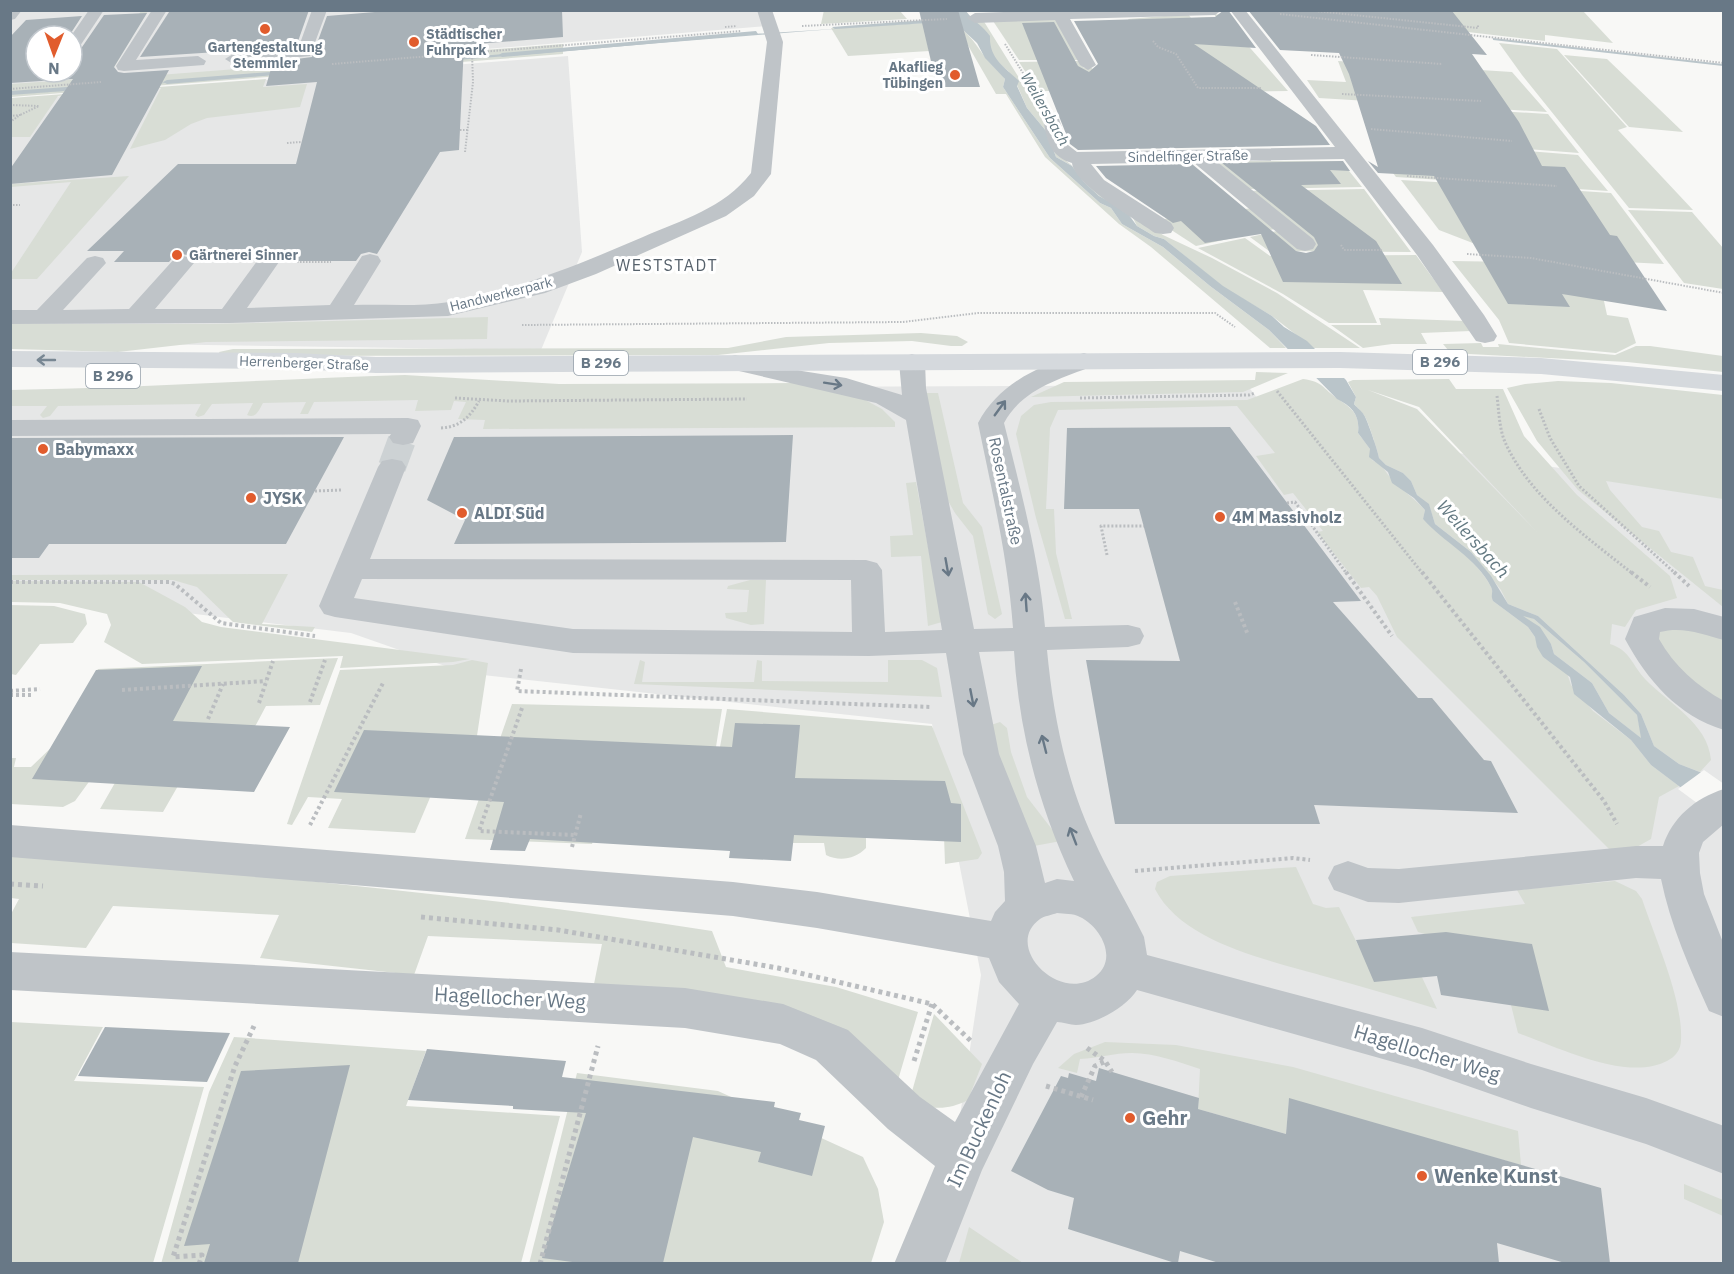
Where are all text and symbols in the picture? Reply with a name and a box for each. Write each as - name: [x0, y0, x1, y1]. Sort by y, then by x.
- marker: Gartengestaltung Stemmler: [258, 22, 272, 36]
- north arrow: [24, 24, 84, 84]
- place label: Städtischer Fuhrpark: [426, 25, 502, 59]
- marker: Städtischer Fuhrpark: [407, 35, 421, 49]
- place label: Gartengestaltung Stemmler: [208, 38, 323, 72]
- place label: Akaflieg Tübingen: [882, 58, 943, 92]
- text: N: [48, 59, 60, 79]
- marker: Akaflieg Tübingen: [948, 68, 962, 82]
- water label: Weilersbach: [1017, 69, 1074, 149]
- street label: Sindelfinger Straße: [1127, 146, 1249, 166]
- place label: Gärtnerei Sinner: [189, 246, 298, 264]
- marker: Gärtnerei Sinner: [170, 248, 184, 262]
- district label: WESTSTADT: [616, 255, 718, 275]
- street label: Handwerkerpark: [448, 272, 555, 315]
- road number: B 296: [1413, 350, 1467, 374]
- road number: B 296: [574, 351, 628, 375]
- street label: Herrenberger Straße: [239, 352, 369, 374]
- one-way arrow: [37, 354, 57, 366]
- road number: B 296: [86, 364, 140, 388]
- one-way arrow: [823, 378, 843, 389]
- one-way arrow: [994, 401, 1006, 417]
- street label: Rosentalstraße: [985, 435, 1027, 547]
- place label: Babymaxx: [55, 439, 134, 459]
- marker: Babymaxx: [36, 442, 50, 456]
- place label: JYSK: [263, 488, 303, 508]
- marker: JYSK: [244, 491, 258, 505]
- water label: Weilersbach: [1432, 495, 1515, 583]
- place label: ALDI Süd: [474, 503, 545, 523]
- marker: ALDI Süd: [455, 506, 469, 520]
- place label: 4M Massivholz: [1232, 507, 1342, 527]
- marker: 4M Massivholz: [1213, 510, 1227, 524]
- one-way arrow: [942, 556, 953, 576]
- one-way arrow: [1021, 592, 1032, 612]
- one-way arrow: [967, 688, 978, 708]
- one-way arrow: [1038, 735, 1049, 754]
- one-way arrow: [1067, 827, 1078, 846]
- street label: Hagellocher Weg: [434, 980, 587, 1015]
- street label: Hagellocher Weg: [1351, 1017, 1504, 1088]
- street label: Im Buckenloh: [940, 1066, 1017, 1191]
- place label: Gehr: [1142, 1104, 1188, 1131]
- marker: Gehr: [1123, 1111, 1137, 1125]
- place label: Wenke Kunst: [1434, 1162, 1558, 1189]
- marker: Wenke Kunst: [1415, 1169, 1429, 1183]

